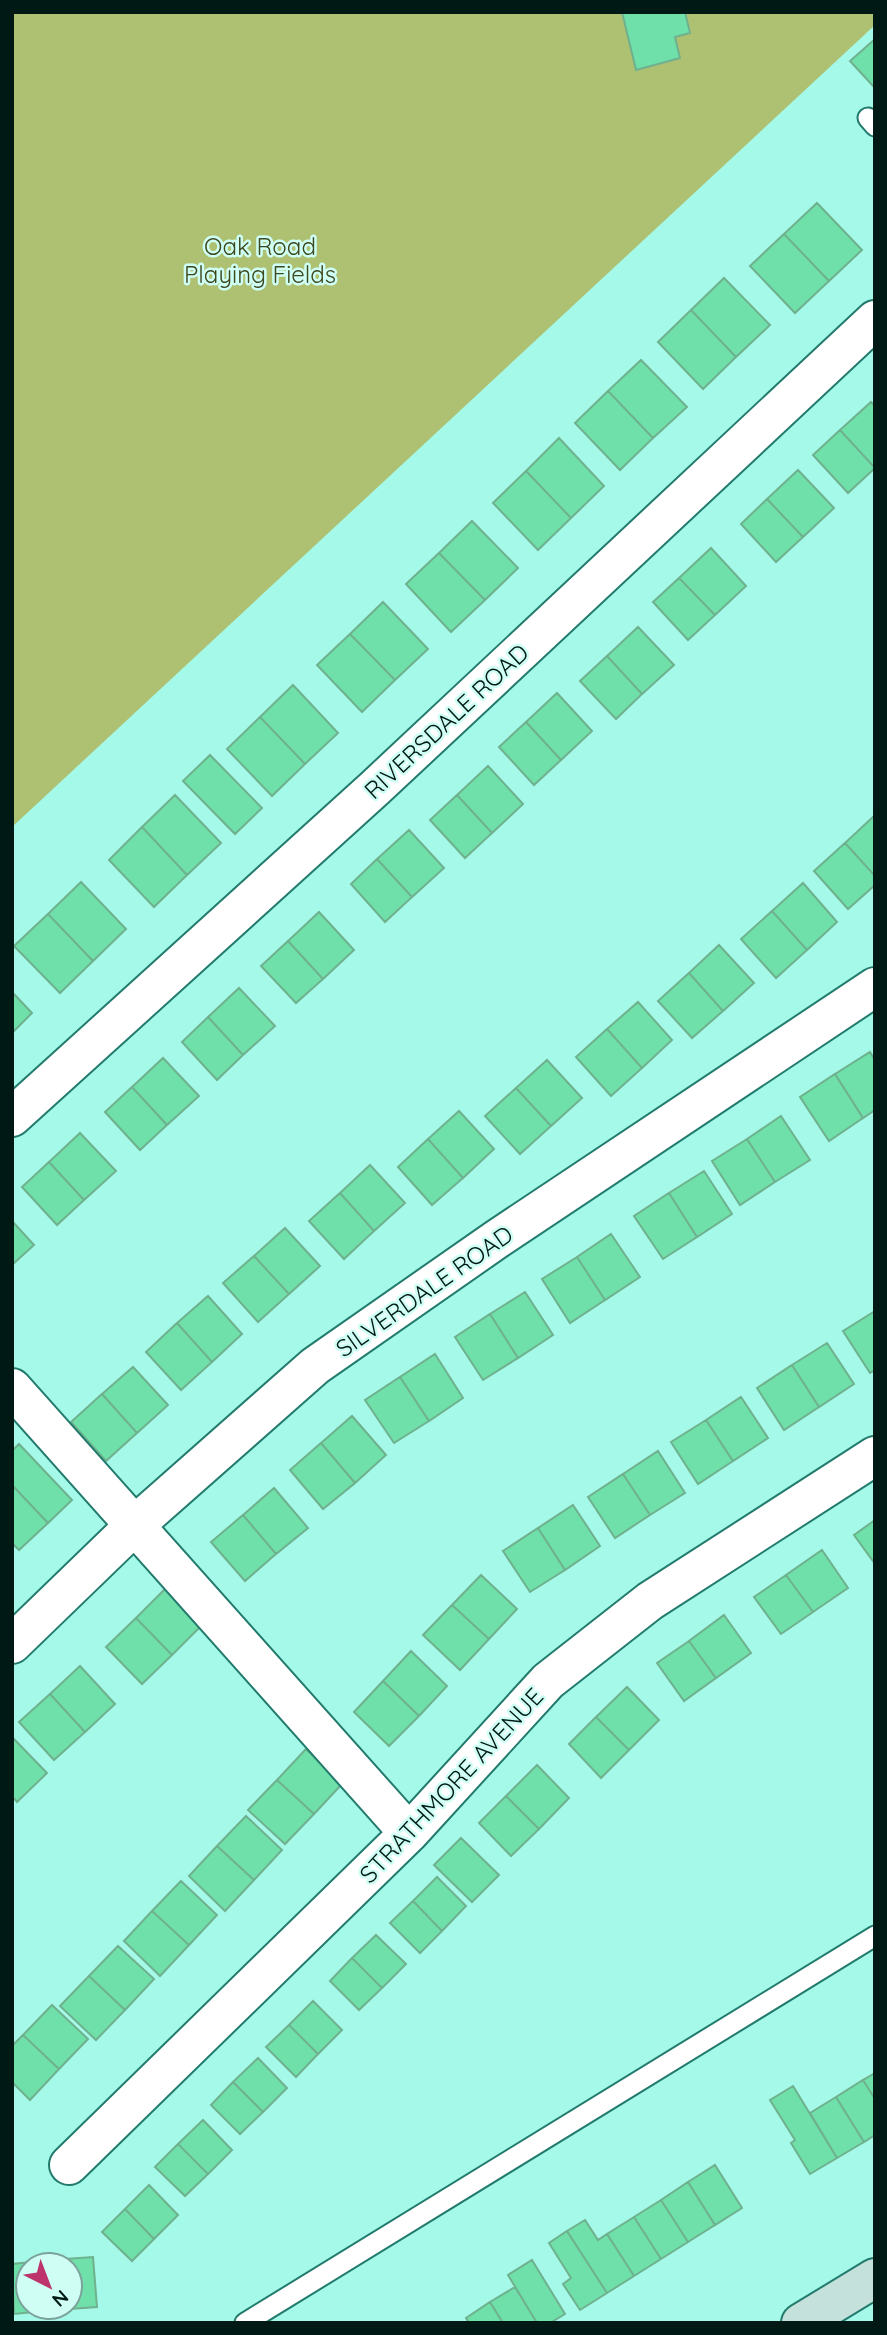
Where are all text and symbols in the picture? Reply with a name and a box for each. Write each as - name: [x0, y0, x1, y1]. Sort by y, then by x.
- park label: Oak Road Playing Fields: [184, 231, 336, 289]
- street label: RIVERSDALE ROAD: [358, 637, 534, 805]
- street label: SILVERDALE ROAD: [330, 1219, 518, 1363]
- street label: STRATHMORE AVENUE: [353, 1681, 549, 1889]
- north arrow: [14, 2251, 84, 2321]
- text: N: [47, 2285, 74, 2312]

